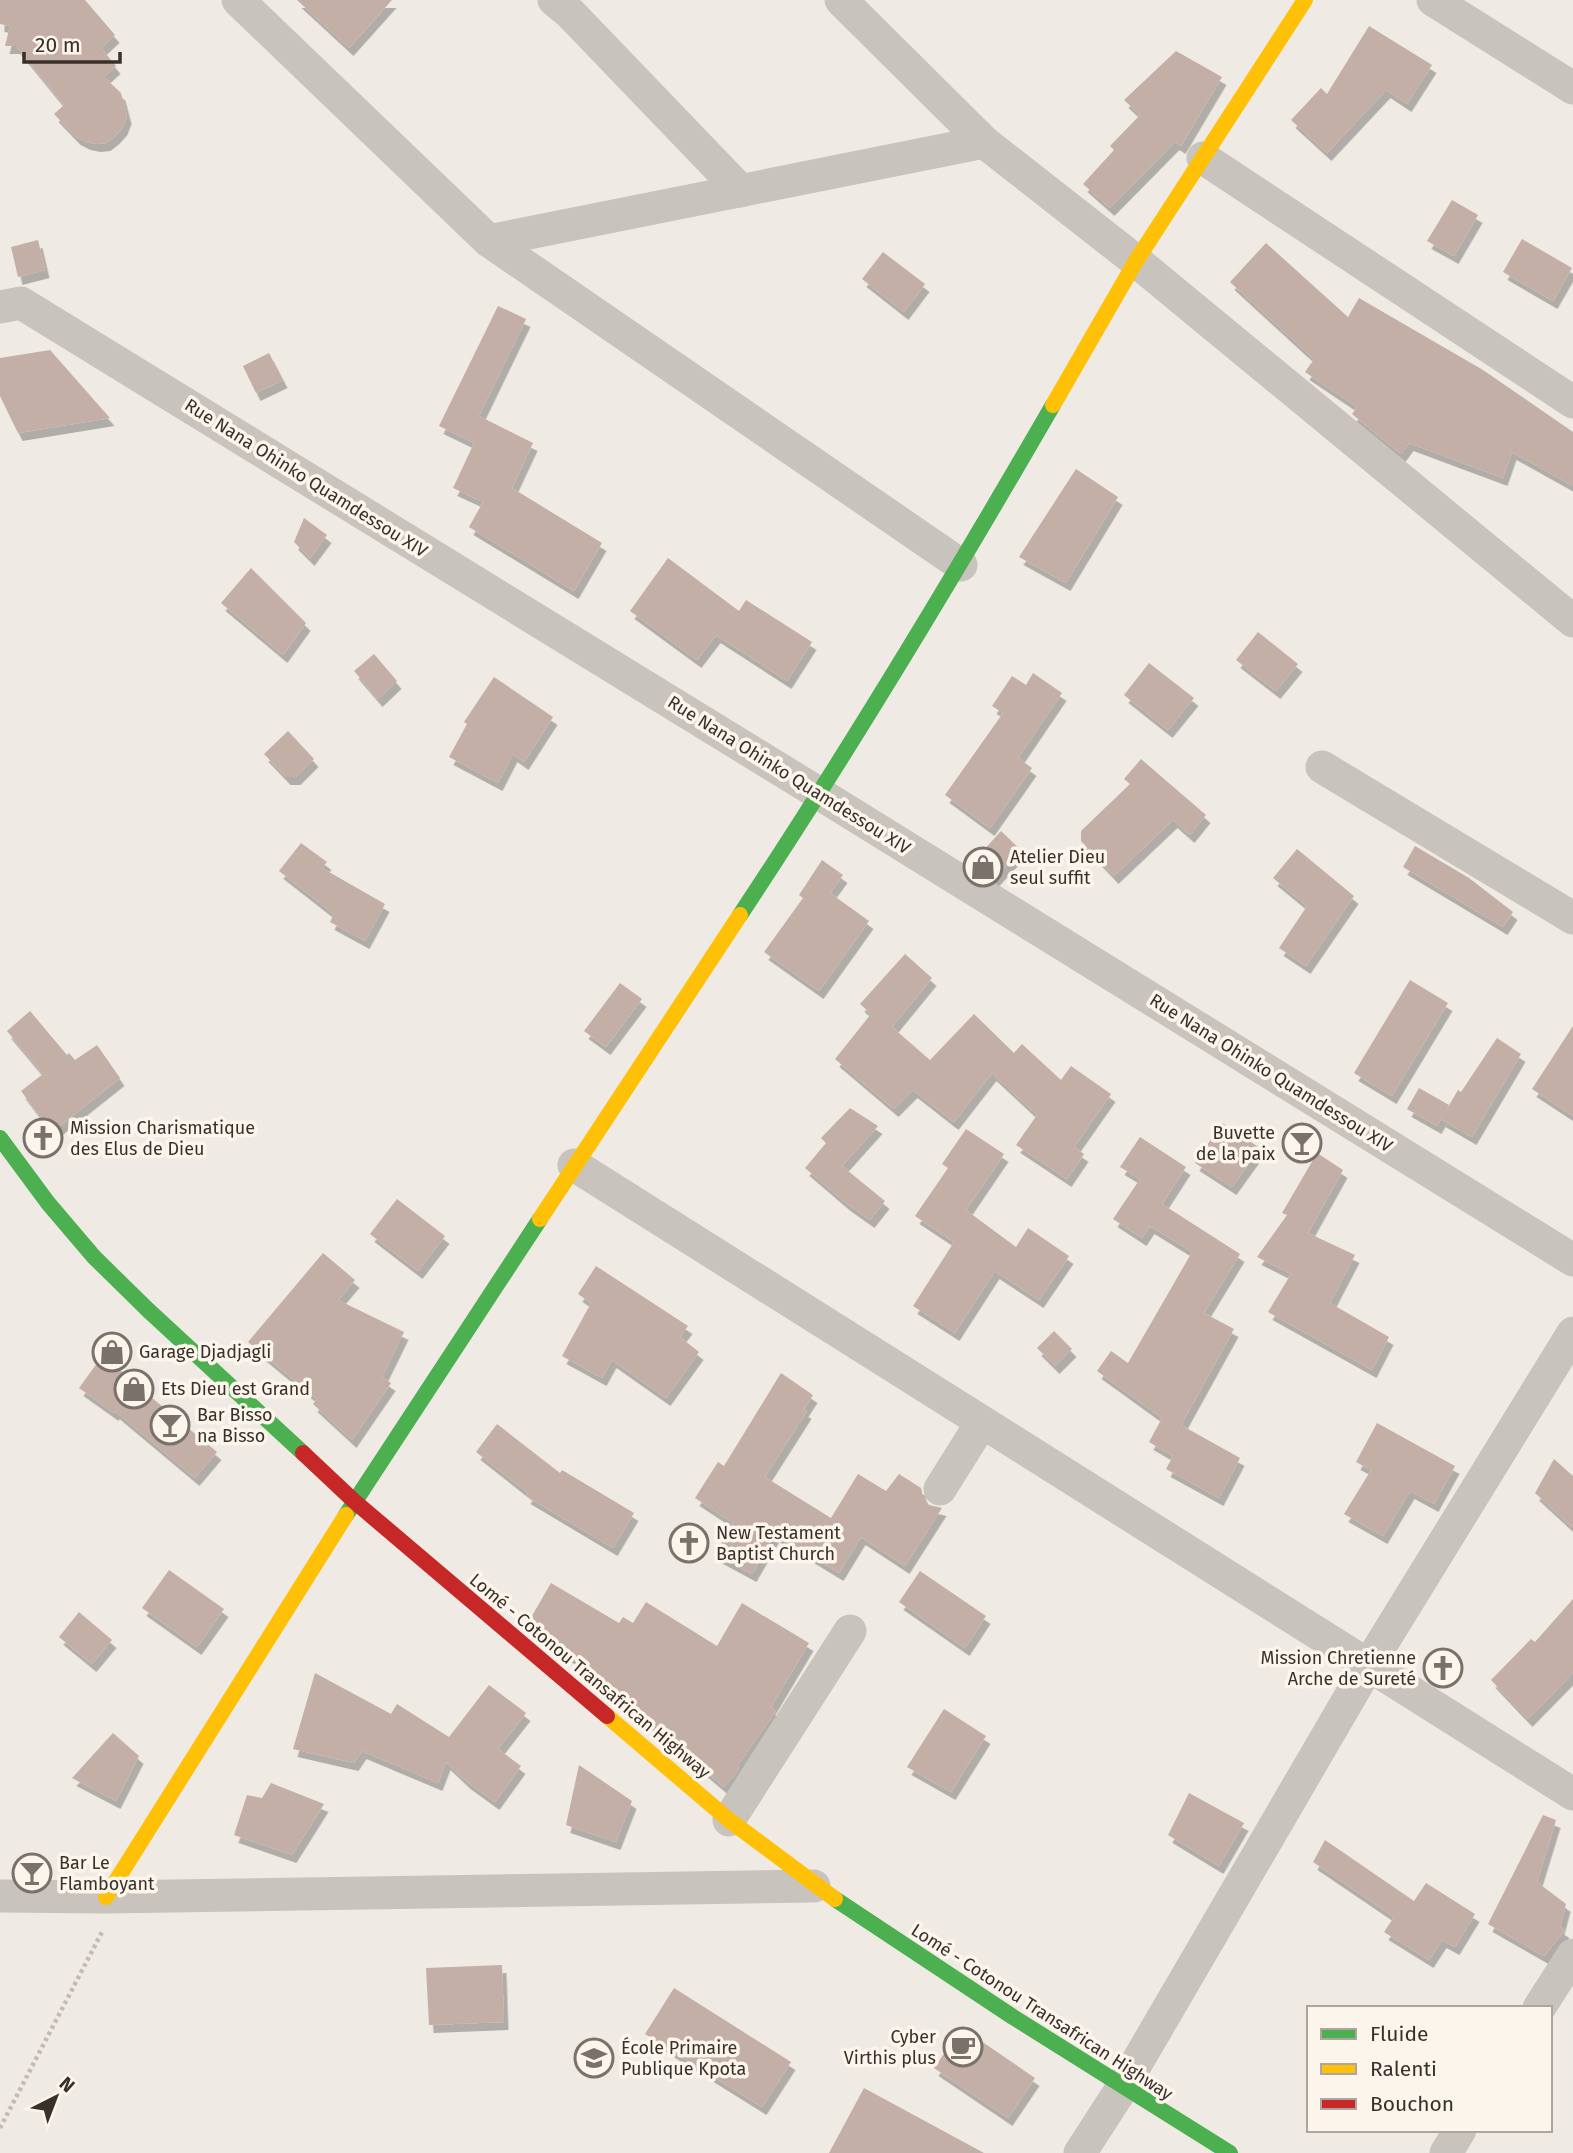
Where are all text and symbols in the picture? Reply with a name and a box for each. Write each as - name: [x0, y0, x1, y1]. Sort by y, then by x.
- scale bar: [24, 21, 121, 65]
- text: 20 m: [35, 32, 81, 58]
- street label: Rue Nana Ohinko Quamdessou XIV: [180, 394, 432, 562]
- street label: Rue Nana Ohinko Quamdessou XIV: [663, 691, 915, 859]
- shop icon: Atelier Dieu seul suffit: [962, 846, 1004, 888]
- place label: Atelier Dieu seul suffit: [1010, 846, 1105, 889]
- street label: Rue Nana Ohinko Quamdessou XIV: [1145, 989, 1397, 1157]
- church icon: Mission Charismatique des Elus de Dieu: [22, 1117, 64, 1159]
- place label: Mission Charismatique des Elus de Dieu: [70, 1117, 255, 1160]
- place label: Buvette de la paix: [1196, 1122, 1275, 1165]
- bar icon: Buvette de la paix: [1281, 1122, 1323, 1164]
- shop icon: Garage Djadjagli: [91, 1331, 133, 1373]
- place label: Garage Djadjagli: [139, 1341, 271, 1363]
- shop icon: Ets Dieu est Grand: [113, 1368, 155, 1410]
- place label: Ets Dieu est Grand: [161, 1378, 310, 1400]
- bar icon: Bar Bisso na Bisso: [149, 1404, 191, 1446]
- place label: Bar Bisso na Bisso: [197, 1404, 273, 1447]
- church icon: New Testament Baptist Church: [668, 1522, 710, 1564]
- place label: New Testament Baptist Church: [716, 1522, 841, 1565]
- street label: Lomé - Cotonou Transafrican Highway: [465, 1569, 715, 1783]
- place label: Mission Chretienne Arche de Sureté: [1260, 1647, 1416, 1690]
- church icon: Mission Chretienne Arche de Sureté: [1422, 1647, 1464, 1689]
- bar icon: Bar Le Flamboyant: [11, 1852, 53, 1894]
- place label: Bar Le Flamboyant: [59, 1852, 155, 1895]
- street label: Lomé - Cotonou Transafrican Highway: [907, 1919, 1177, 2105]
- legend: [1307, 2006, 1552, 2132]
- text: Fluide: [1370, 2021, 1428, 2047]
- place label: Cyber Virthis plus: [844, 2026, 936, 2069]
- cafe icon: Cyber Virthis plus: [942, 2026, 984, 2068]
- place label: École Primaire Publique Kpota: [621, 2036, 746, 2080]
- school or university icon: École Primaire Publique Kpota: [573, 2037, 615, 2079]
- text: Ralenti: [1370, 2056, 1437, 2082]
- north arrow: [21, 2062, 91, 2132]
- text: N: [55, 2072, 79, 2098]
- text: Bouchon: [1370, 2091, 1454, 2117]

